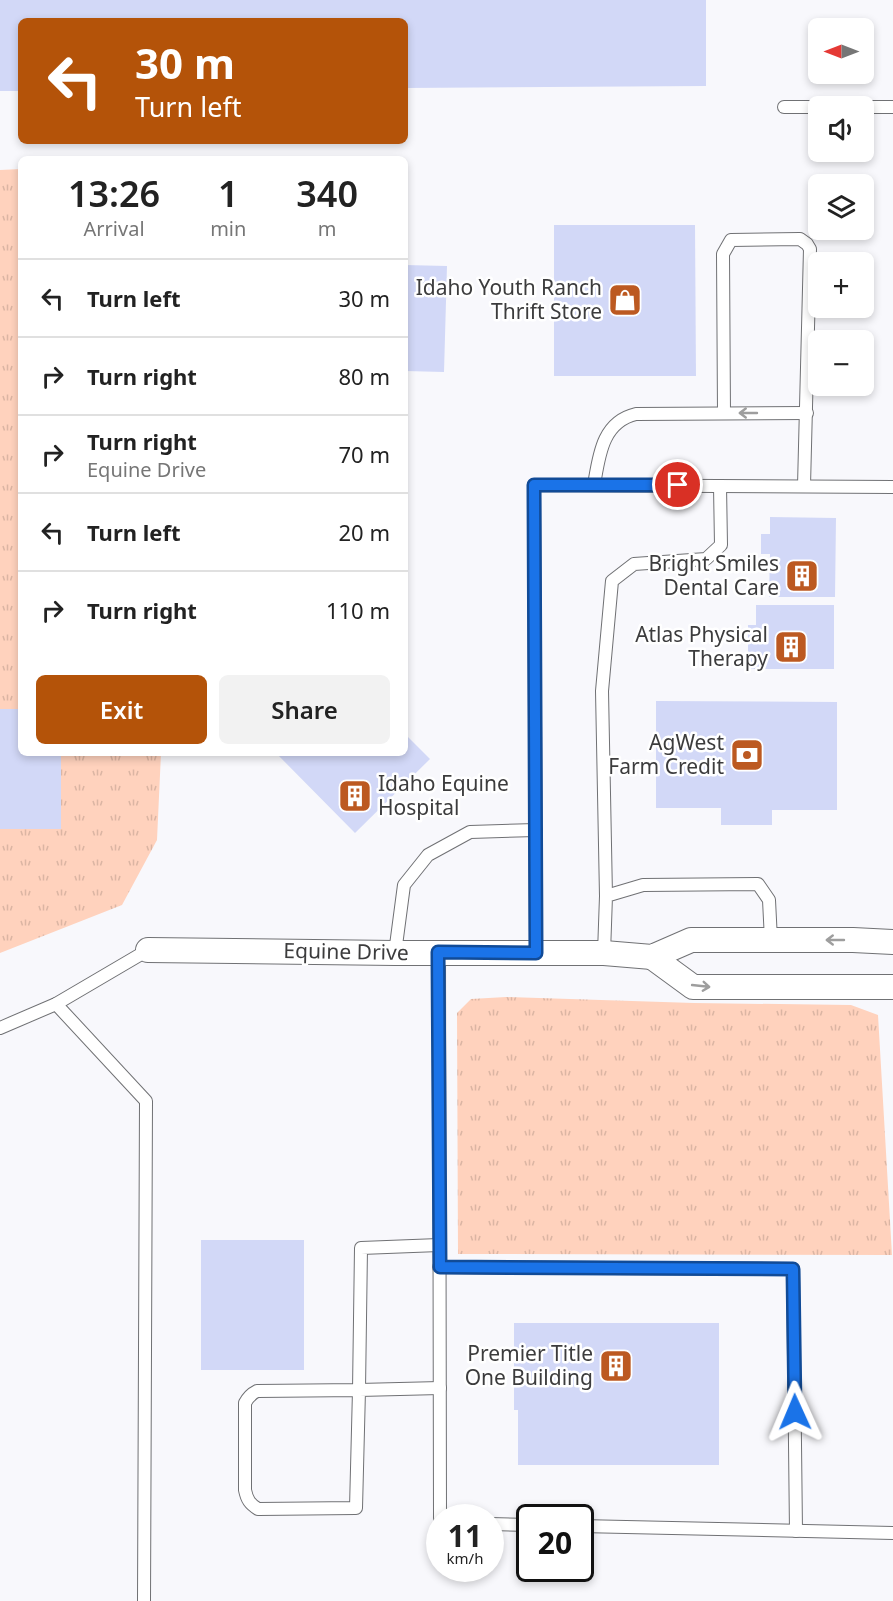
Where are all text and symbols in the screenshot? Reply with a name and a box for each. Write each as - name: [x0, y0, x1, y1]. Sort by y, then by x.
- north arrow: [808, 18, 874, 84]
- map controls: [808, 18, 874, 396]
- text: 30 m: [135, 34, 235, 91]
- icon: left: [36, 42, 114, 120]
- text: Turn left: [135, 88, 241, 125]
- button: sound: [808, 96, 874, 162]
- text: 13:26: [68, 169, 160, 218]
- text: 1: [218, 169, 239, 218]
- text: 340: [296, 169, 358, 218]
- button: layers: [808, 174, 874, 240]
- text: Arrival: [84, 215, 145, 242]
- text: min: [210, 215, 246, 242]
- text: m: [318, 215, 337, 242]
- button: +: [808, 252, 874, 318]
- place label: Idaho Youth Ranch Thrift Store: [416, 273, 602, 325]
- icon: left: [36, 282, 69, 315]
- shop icon: Idaho Youth Ranch Thrift Store: [607, 282, 643, 318]
- text: Turn left: [87, 283, 181, 313]
- text: 30 m: [339, 283, 390, 313]
- button: −: [808, 330, 874, 396]
- icon: right: [36, 360, 69, 393]
- text: Turn right: [87, 361, 197, 391]
- text: 80 m: [339, 361, 390, 391]
- one-way arrow: [739, 407, 759, 419]
- text: Turn right: [87, 426, 197, 456]
- icon: right: [36, 438, 69, 471]
- text: 70 m: [339, 439, 390, 469]
- text: Equine Drive: [87, 456, 206, 483]
- pin: [652, 459, 703, 510]
- icon: arrive: [661, 468, 694, 501]
- icon: left: [36, 516, 69, 549]
- text: Turn left: [87, 517, 181, 547]
- text: 20 m: [339, 517, 390, 547]
- place label: Bright Smiles Dental Care: [648, 549, 779, 601]
- building icon: Bright Smiles Dental Care: [784, 558, 820, 594]
- icon: right: [36, 594, 69, 627]
- text: Turn right: [87, 595, 197, 625]
- text: 110 m: [326, 595, 390, 625]
- place label: Atlas Physical Therapy: [635, 620, 768, 672]
- building icon: Atlas Physical Therapy: [773, 629, 809, 665]
- button: Exit: [36, 675, 207, 744]
- button: Share: [219, 675, 390, 744]
- place label: AgWest Farm Credit: [608, 728, 724, 780]
- bank icon: AgWest Farm Credit: [729, 737, 765, 773]
- place label: Idaho Equine Hospital: [378, 769, 509, 821]
- building icon: Idaho Equine Hospital: [337, 778, 373, 814]
- one-way arrow: [825, 934, 845, 946]
- street label: Equine Drive: [283, 936, 409, 966]
- one-way arrow: [691, 981, 710, 992]
- place label: Premier Title One Building: [465, 1339, 593, 1391]
- building icon: Premier Title One Building: [598, 1348, 634, 1384]
- position arrow: [763, 1380, 827, 1444]
- speed limit sign: 20: [516, 1504, 594, 1582]
- text: 11: [448, 1515, 482, 1556]
- text: km/h: [447, 1548, 483, 1568]

